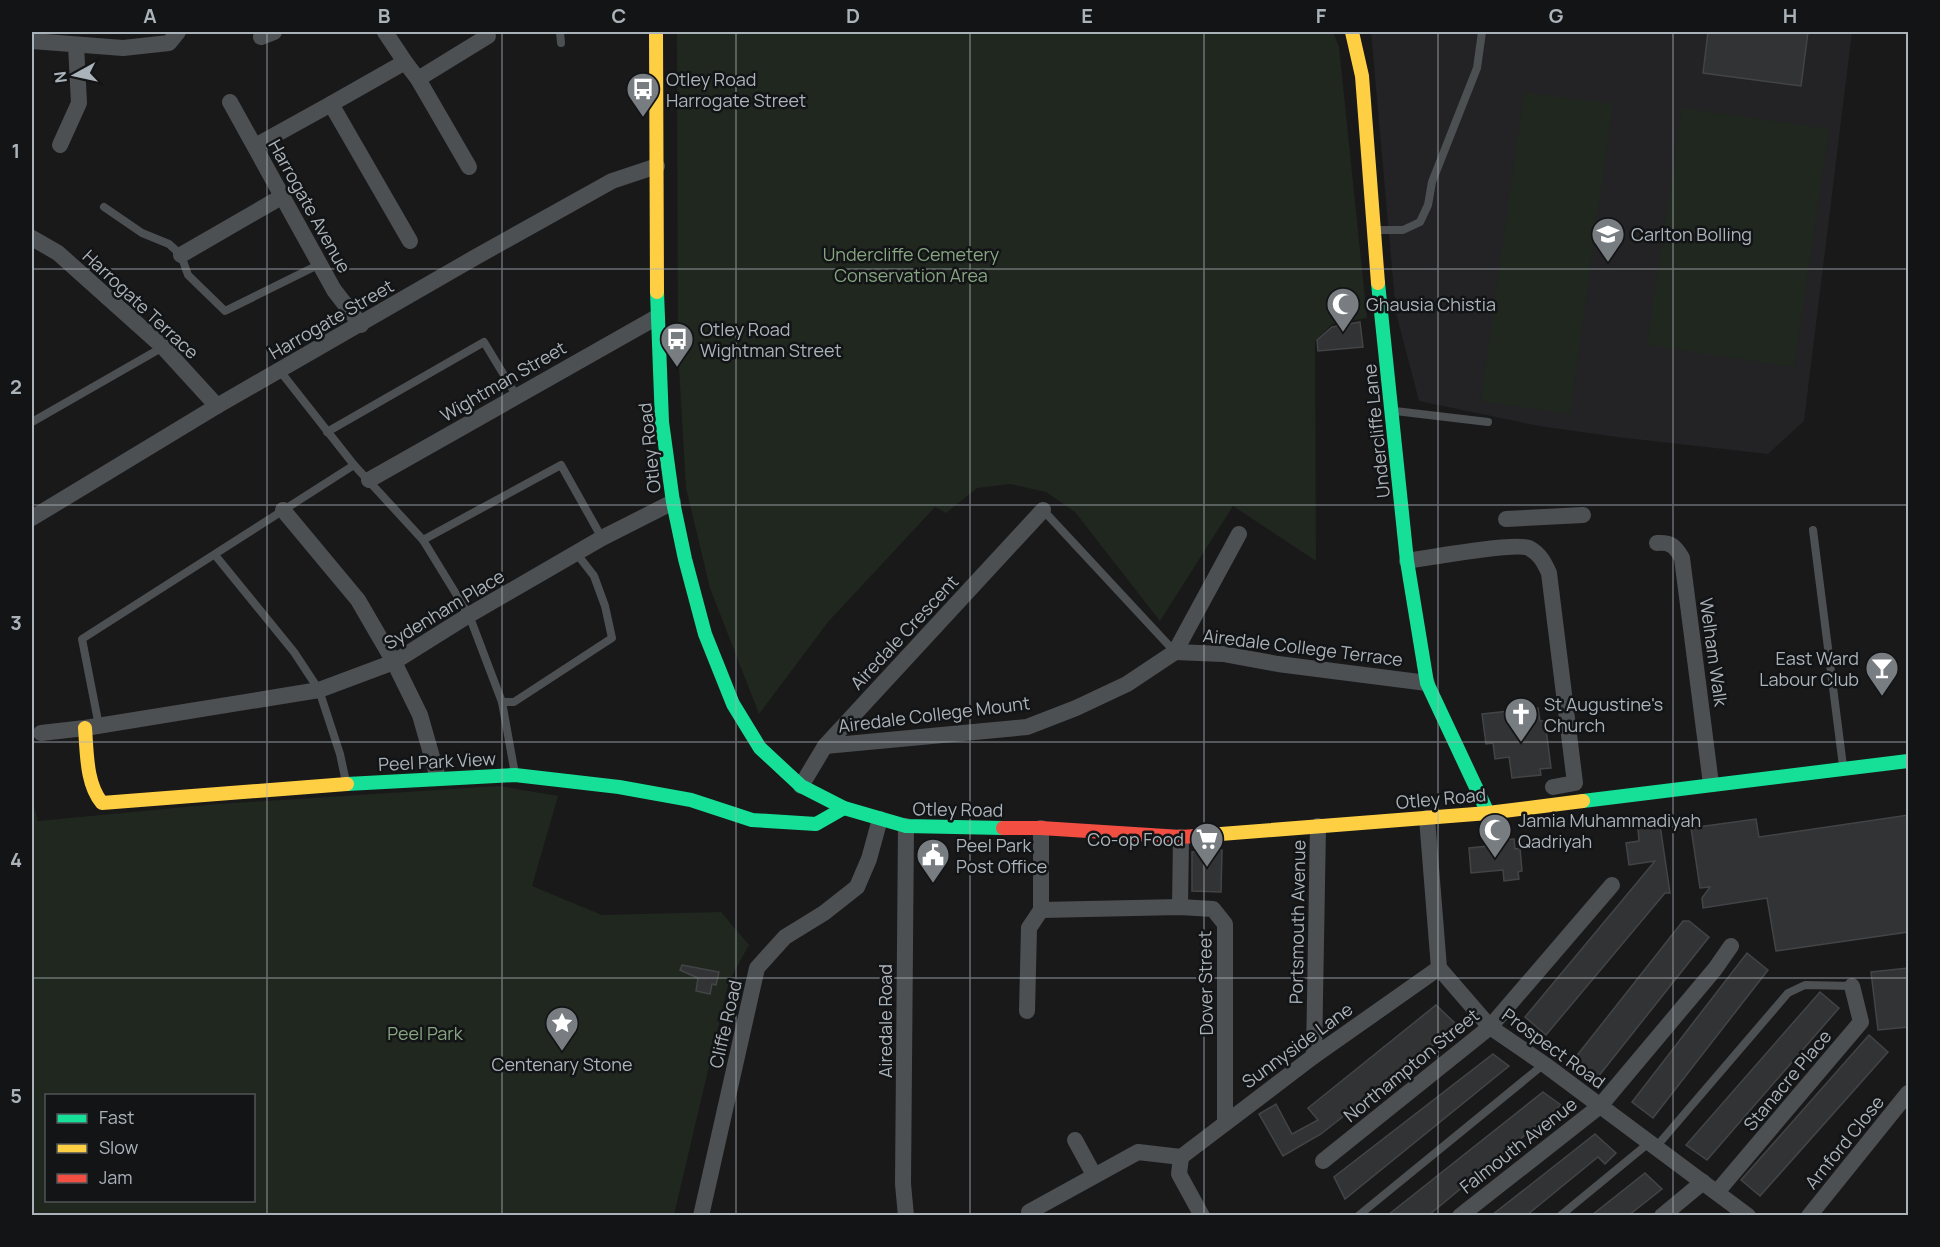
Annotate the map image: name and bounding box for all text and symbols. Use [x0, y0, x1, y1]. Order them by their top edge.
text: A [143, 2, 157, 29]
text: B [378, 2, 391, 29]
text: C [612, 2, 626, 29]
text: D [846, 2, 860, 29]
text: E [1081, 2, 1093, 29]
text: F [1316, 2, 1327, 29]
text: G [1549, 2, 1564, 29]
text: H [1783, 2, 1797, 29]
north arrow [45, 45, 105, 105]
place label: Otley Road Harrogate Street [666, 67, 806, 112]
text: N [48, 70, 72, 84]
bus stop icon: Otley Road Harrogate Street [625, 71, 661, 118]
street label: Harrogate Avenue [263, 135, 357, 277]
text: 1 [12, 137, 20, 164]
school or university icon: Carlton Bolling [1590, 216, 1626, 263]
place label: Carlton Bolling [1631, 222, 1752, 246]
park label: Undercliffe Cemetery Conservation Area [823, 242, 1000, 287]
street label: Harrogate Terrace [78, 244, 204, 364]
street label: Harrogate Street [264, 274, 398, 364]
mosque icon: Ghausia Chistia [1325, 286, 1361, 333]
place label: Ghausia Chistia [1366, 292, 1496, 316]
place label: Otley Road Wightman Street [700, 317, 842, 362]
bus stop icon: Otley Road Wightman Street [659, 321, 695, 368]
street label: Wightman Street [436, 335, 570, 427]
street label: Undercliffe Lane [1357, 363, 1395, 499]
text: 2 [10, 373, 22, 400]
street label: Otley Road [632, 402, 666, 494]
street label: Sydenham Place [379, 564, 509, 654]
street label: Airedale Crescent [845, 570, 963, 694]
street label: Welham Walk [1695, 596, 1734, 709]
text: 3 [10, 609, 22, 636]
street label: Airedale College Terrace [1202, 623, 1404, 671]
place label: East Ward Labour Club [1759, 646, 1859, 691]
bar icon: East Ward Labour Club [1864, 650, 1900, 697]
street label: Airedale College Mount [837, 690, 1031, 738]
place label: St Augustine's Church [1544, 692, 1663, 737]
church icon: St Augustine's Church [1503, 696, 1539, 743]
street label: Peel Park View [378, 746, 497, 776]
street label: Otley Road [1395, 782, 1487, 814]
street label: Otley Road [913, 796, 1003, 822]
place label: Jamia Muhammadiyah Qadriyah [1518, 808, 1701, 853]
mosque icon: Jamia Muhammadiyah Qadriyah [1477, 812, 1513, 859]
supermarket icon: Co-op Food [1189, 821, 1225, 868]
place label: Co-op Food [1087, 827, 1184, 851]
place label: Peel Park Post Office [956, 833, 1047, 878]
public building icon: Peel Park Post Office [915, 837, 951, 884]
street label: Portsmouth Avenue [1284, 840, 1310, 1004]
text: 4 [10, 846, 22, 873]
street label: Dover Street [1192, 930, 1218, 1036]
street label: Airedale Road [873, 964, 897, 1078]
street label: Cliffe Road [703, 978, 747, 1070]
street label: Sunnyside Lane [1237, 997, 1357, 1093]
street label: Prospect Road [1498, 1002, 1610, 1094]
street label: Northampton Street [1338, 1003, 1484, 1127]
place icon: Centenary Stone [544, 1005, 580, 1052]
park label: Peel Park [387, 1021, 464, 1045]
street label: Stanacre Place [1738, 1025, 1836, 1135]
place label: Centenary Stone [492, 1052, 632, 1076]
text: 5 [10, 1082, 22, 1109]
street label: Arnford Close [1799, 1090, 1889, 1194]
street label: Falmouth Avenue [1454, 1092, 1582, 1198]
legend [45, 1094, 255, 1202]
text: Fast [99, 1105, 134, 1129]
text: Slow [99, 1135, 139, 1159]
text: Jam [99, 1165, 133, 1189]

